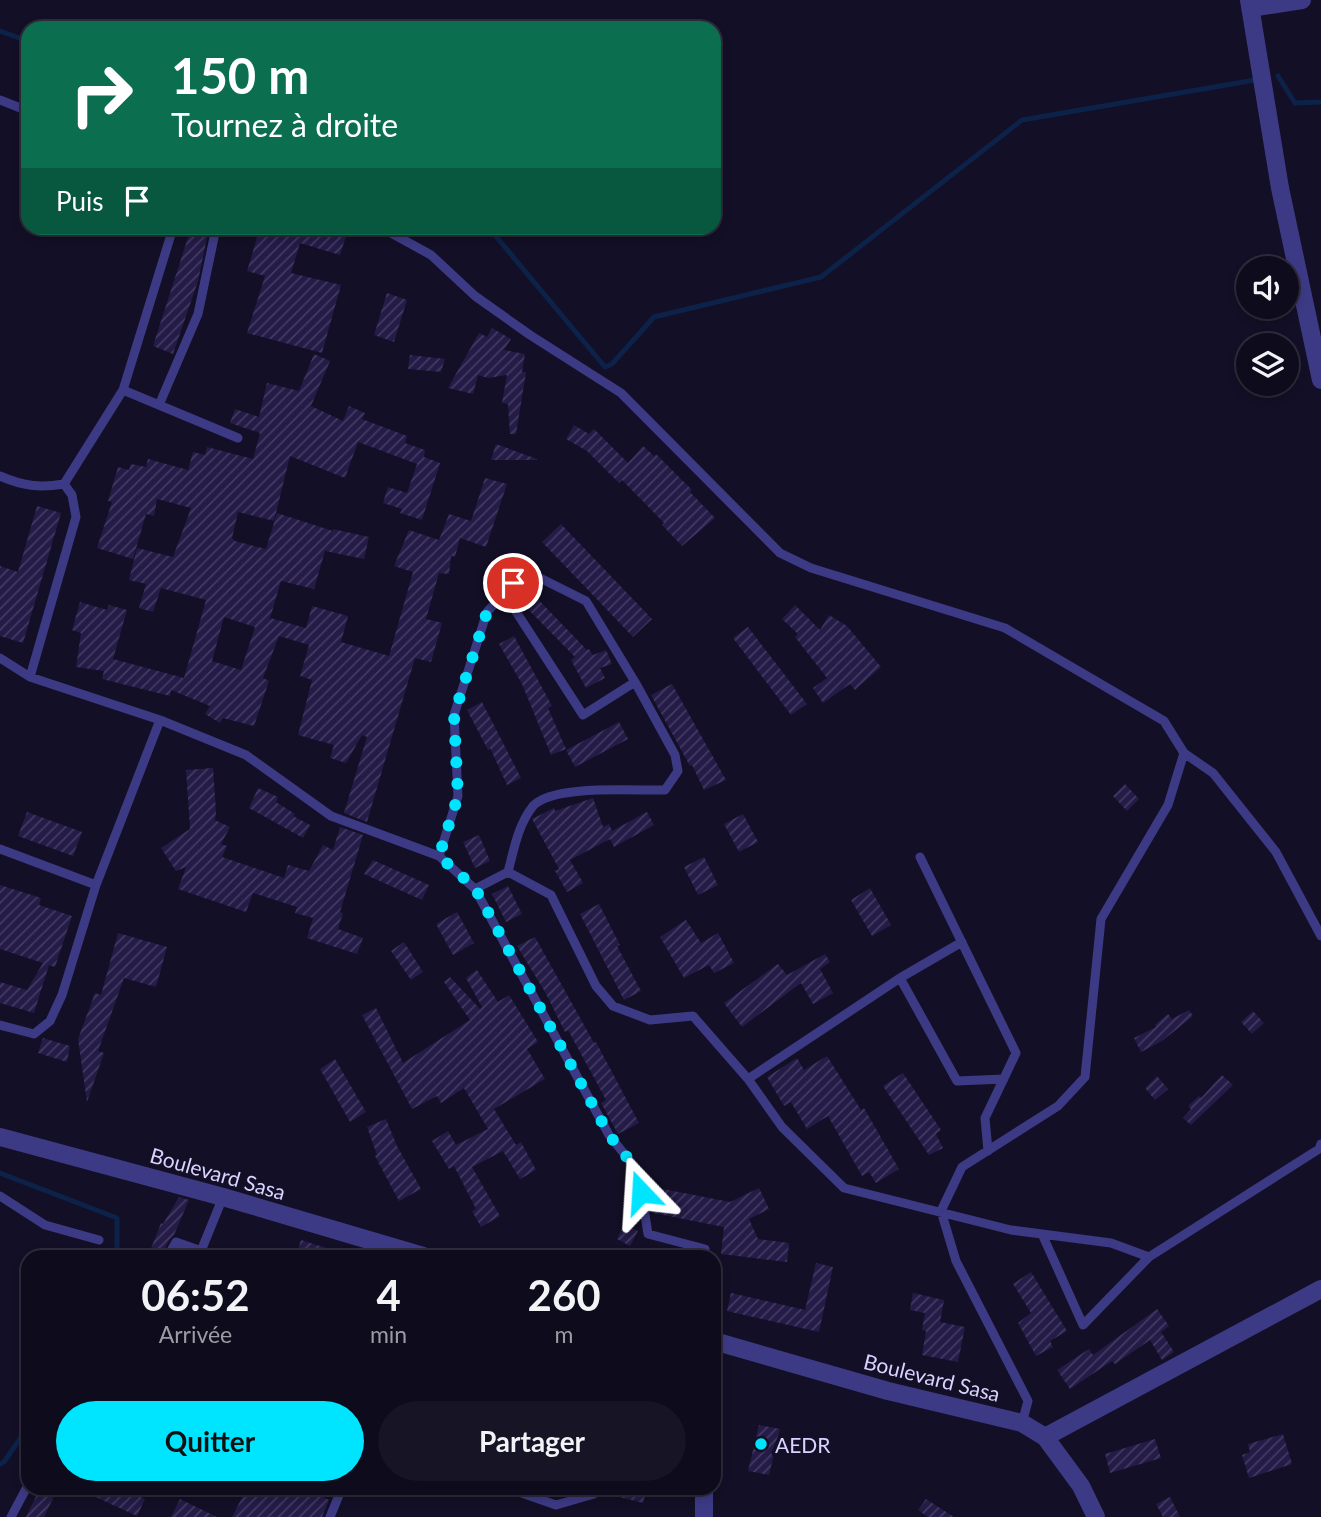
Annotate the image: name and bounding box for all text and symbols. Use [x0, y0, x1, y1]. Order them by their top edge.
text: 150 m [171, 46, 309, 104]
icon: right [56, 49, 147, 140]
text: Tournez à droite [171, 105, 398, 144]
icon: arrive [118, 182, 156, 220]
text: Puis [56, 185, 104, 217]
map controls [1236, 256, 1299, 396]
button: sound [1236, 256, 1299, 319]
button: layers [1236, 333, 1299, 396]
pin [483, 553, 543, 613]
icon: arrive [494, 564, 532, 602]
street label: Boulevard Sasa [148, 1142, 288, 1204]
position arrow [604, 1155, 678, 1229]
text: 06:52 [141, 1270, 250, 1320]
text: 4 [376, 1270, 401, 1320]
text: 260 [528, 1270, 601, 1320]
text: Arrivée [159, 1320, 232, 1348]
text: min [370, 1320, 407, 1348]
text: m [555, 1320, 574, 1348]
street label: Boulevard Sasa [861, 1348, 1003, 1406]
button: Quitter [56, 1401, 364, 1481]
button: Partager [378, 1401, 686, 1481]
place label: AEDR [775, 1432, 831, 1457]
marker: AEDR [753, 1436, 769, 1452]

